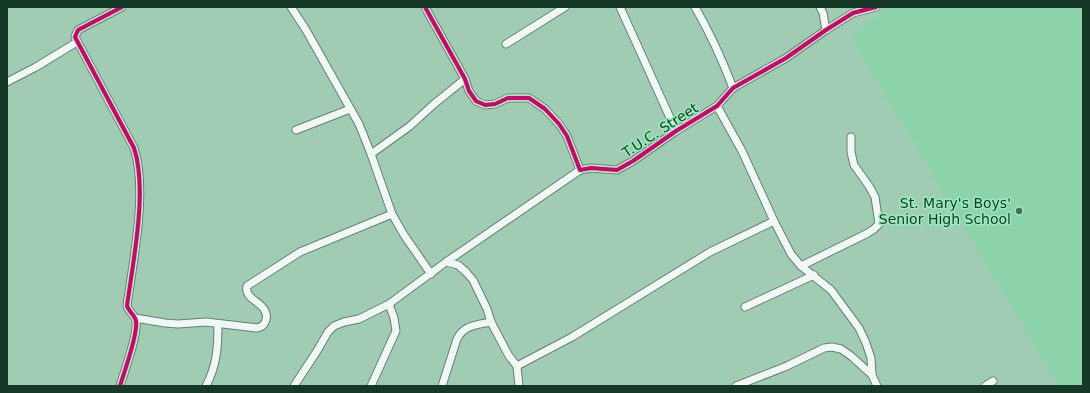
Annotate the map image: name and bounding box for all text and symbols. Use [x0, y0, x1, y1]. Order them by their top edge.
street label: T.U.C. Street [618, 99, 701, 161]
place label: St. Mary's Boys' Senior High School [879, 195, 1011, 227]
marker: St. Mary's Boys' Senior High School [1014, 206, 1024, 216]

